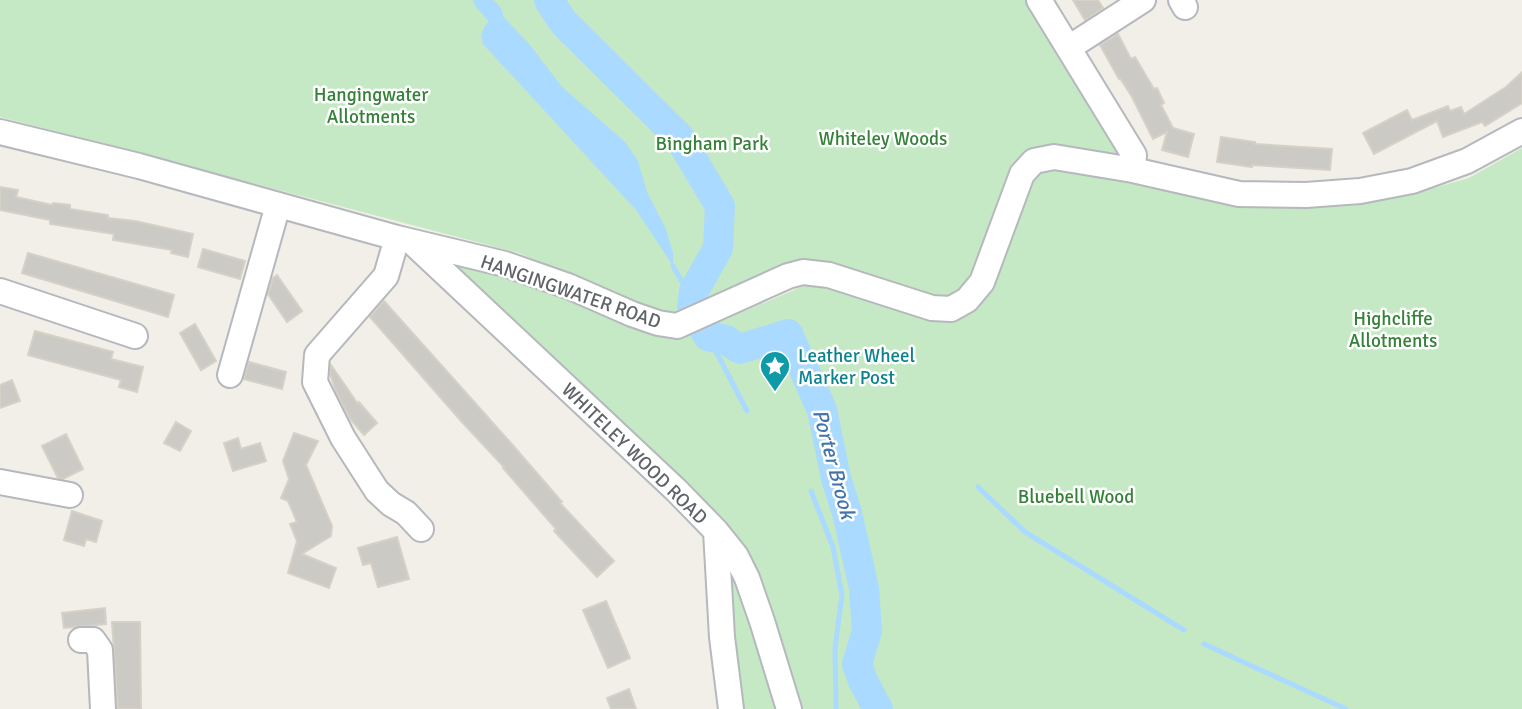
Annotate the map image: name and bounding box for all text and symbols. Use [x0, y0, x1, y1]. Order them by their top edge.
park label: Hangingwater Allotments [314, 83, 428, 129]
park label: Whiteley Woods [819, 127, 947, 151]
park label: Bingham Park [656, 132, 769, 156]
street label: HANGINGWATER ROAD [477, 250, 664, 334]
park label: Highcliffe Allotments [1349, 307, 1437, 353]
place label: Leather Wheel Marker Post [798, 344, 915, 390]
place icon: Leather Wheel Marker Post [758, 349, 792, 393]
street label: WHITELEY WOOD ROAD [556, 378, 712, 530]
water label: Porter Brook [807, 406, 862, 524]
park label: Bluebell Wood [1018, 485, 1134, 509]

